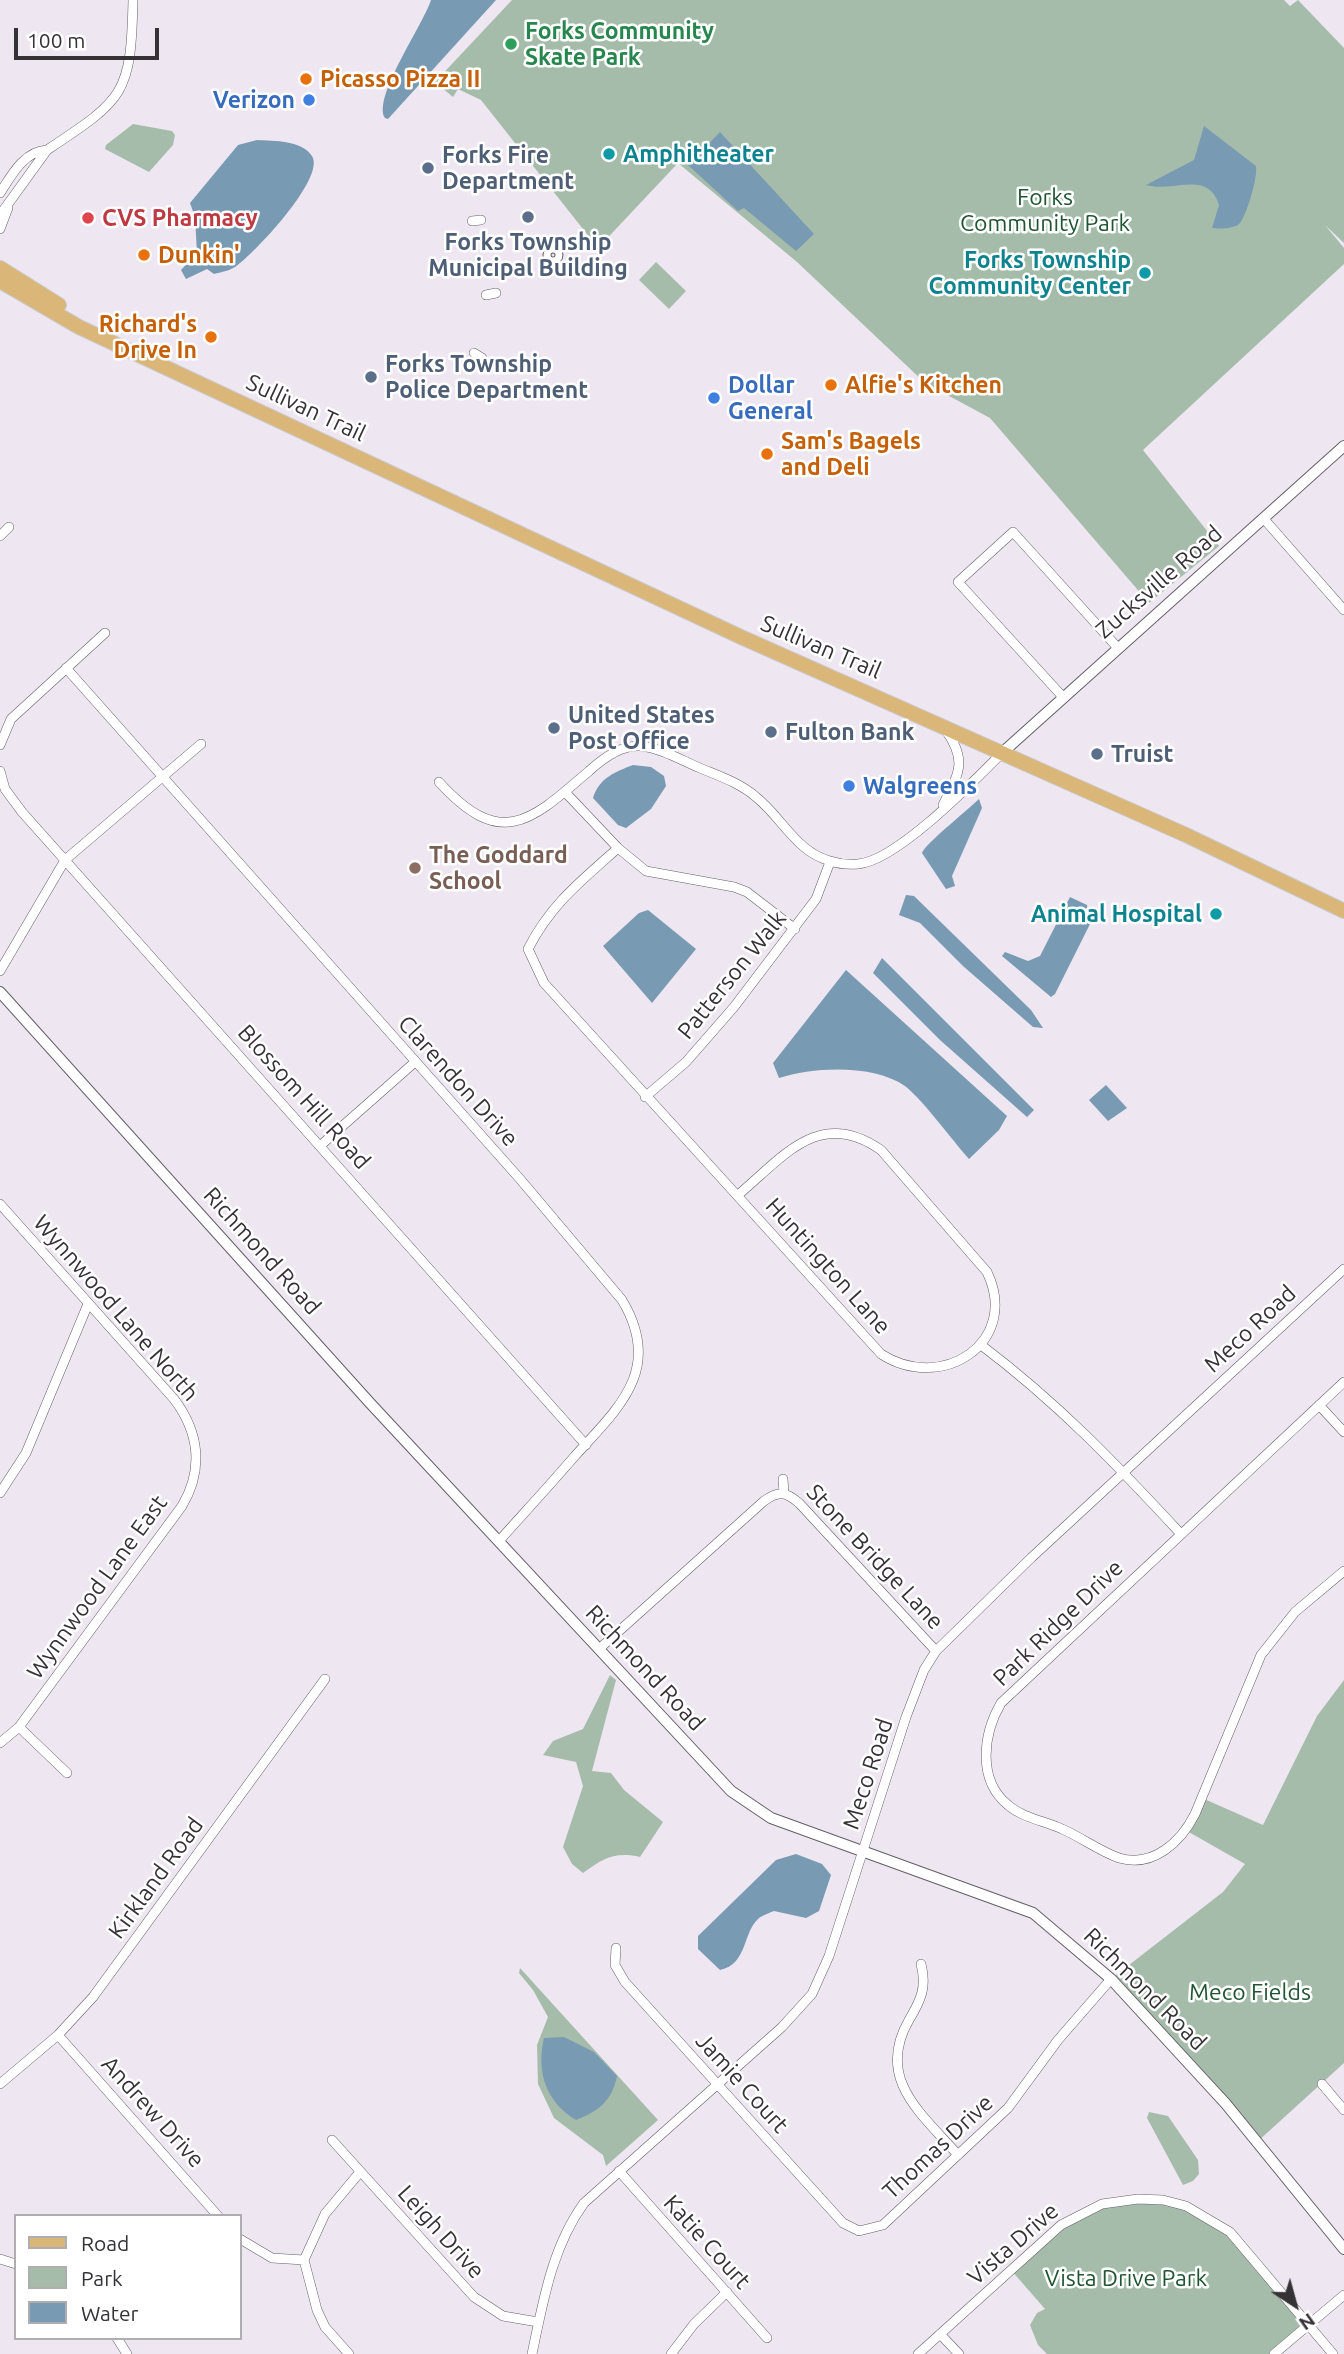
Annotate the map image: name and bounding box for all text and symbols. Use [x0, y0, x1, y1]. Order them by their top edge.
scale bar [18, 14, 163, 58]
place label: Forks Community Skate Park [525, 17, 714, 71]
text: 100 m [27, 28, 85, 52]
marker: Forks Community Skate Park [503, 36, 519, 52]
place label: Picasso Pizza II [320, 65, 480, 93]
marker: Picasso Pizza II [298, 71, 314, 87]
place label: Verizon [213, 86, 295, 114]
marker: Verizon [301, 92, 317, 108]
place label: Amphitheater [623, 140, 774, 168]
place label: Forks Fire Department [442, 141, 574, 195]
marker: Amphitheater [601, 146, 617, 162]
marker: Forks Fire Department [420, 160, 436, 176]
park label: Forks Community Park [960, 183, 1130, 237]
place label: CVS Pharmacy [102, 204, 258, 232]
marker: Forks Township Municipal Building [520, 209, 536, 225]
marker: CVS Pharmacy [80, 210, 96, 226]
place label: Forks Township Municipal Building [428, 228, 628, 282]
place label: Dunkin' [158, 241, 240, 269]
place label: Forks Township Community Center [929, 246, 1131, 300]
marker: Dunkin' [136, 247, 152, 263]
marker: Forks Township Community Center [1137, 265, 1153, 281]
place label: Richard's Drive In [99, 310, 197, 364]
marker: Richard's Drive In [203, 329, 219, 345]
place label: Forks Township Police Department [385, 350, 588, 404]
street label: Sullivan Trail [242, 368, 370, 448]
marker: Forks Township Police Department [363, 369, 379, 385]
place label: Dollar General [728, 371, 813, 425]
place label: Alfie's Kitchen [845, 371, 1002, 399]
marker: Alfie's Kitchen [823, 377, 839, 393]
marker: Dollar General [706, 390, 722, 406]
place label: Sam's Bagels and Deli [781, 427, 921, 481]
marker: Sam's Bagels and Deli [759, 446, 775, 462]
street label: Zucksville Road [1090, 520, 1228, 644]
street label: Sullivan Trail [757, 609, 885, 685]
place label: United States Post Office [568, 701, 715, 755]
place label: Fulton Bank [785, 718, 914, 746]
marker: United States Post Office [546, 720, 562, 736]
marker: Fulton Bank [763, 724, 779, 740]
place label: Truist [1111, 740, 1173, 768]
marker: Truist [1089, 746, 1105, 762]
place label: Walgreens [863, 772, 977, 800]
marker: Walgreens [841, 778, 857, 794]
place label: The Goddard School [429, 841, 568, 895]
marker: The Goddard School [407, 860, 423, 876]
place label: Animal Hospital [1031, 900, 1202, 928]
street label: Patterson Walk [672, 905, 792, 1045]
marker: Animal Hospital [1208, 906, 1224, 922]
street label: Clarendon Drive [392, 1010, 524, 1152]
street label: Blossom Hill Road [232, 1019, 376, 1175]
street label: Richmond Road [198, 1182, 326, 1320]
street label: Huntington Lane [760, 1192, 896, 1340]
street label: Wynnwood Lane North [28, 1209, 204, 1407]
street label: Meco Road [1199, 1280, 1301, 1378]
street label: Stone Bridge Lane [801, 1479, 949, 1635]
street label: Wynnwood Lane East [21, 1490, 173, 1684]
street label: Park Ridge Drive [987, 1554, 1129, 1692]
street label: Richmond Road [580, 1599, 710, 1737]
street label: Meco Road [837, 1715, 899, 1833]
street label: Kirkland Road [103, 1812, 209, 1944]
street label: Richmond Road [1078, 1922, 1212, 2056]
park label: Meco Fields [1189, 1978, 1311, 2006]
street label: Jamie Court [690, 2027, 794, 2139]
street label: Andrew Drive [96, 2051, 210, 2173]
street label: Thomas Drive [877, 2089, 999, 2205]
street label: Leigh Drive [392, 2180, 490, 2284]
street label: Katie Court [658, 2189, 756, 2295]
street label: Vista Drive [962, 2197, 1064, 2291]
legend [14, 2214, 242, 2340]
text: Road [81, 2231, 129, 2255]
park label: Vista Drive Park [1045, 2264, 1207, 2292]
text: Park [81, 2266, 123, 2290]
north arrow [1260, 2270, 1330, 2340]
text: Water [81, 2301, 139, 2325]
text: N [1295, 2309, 1320, 2335]

